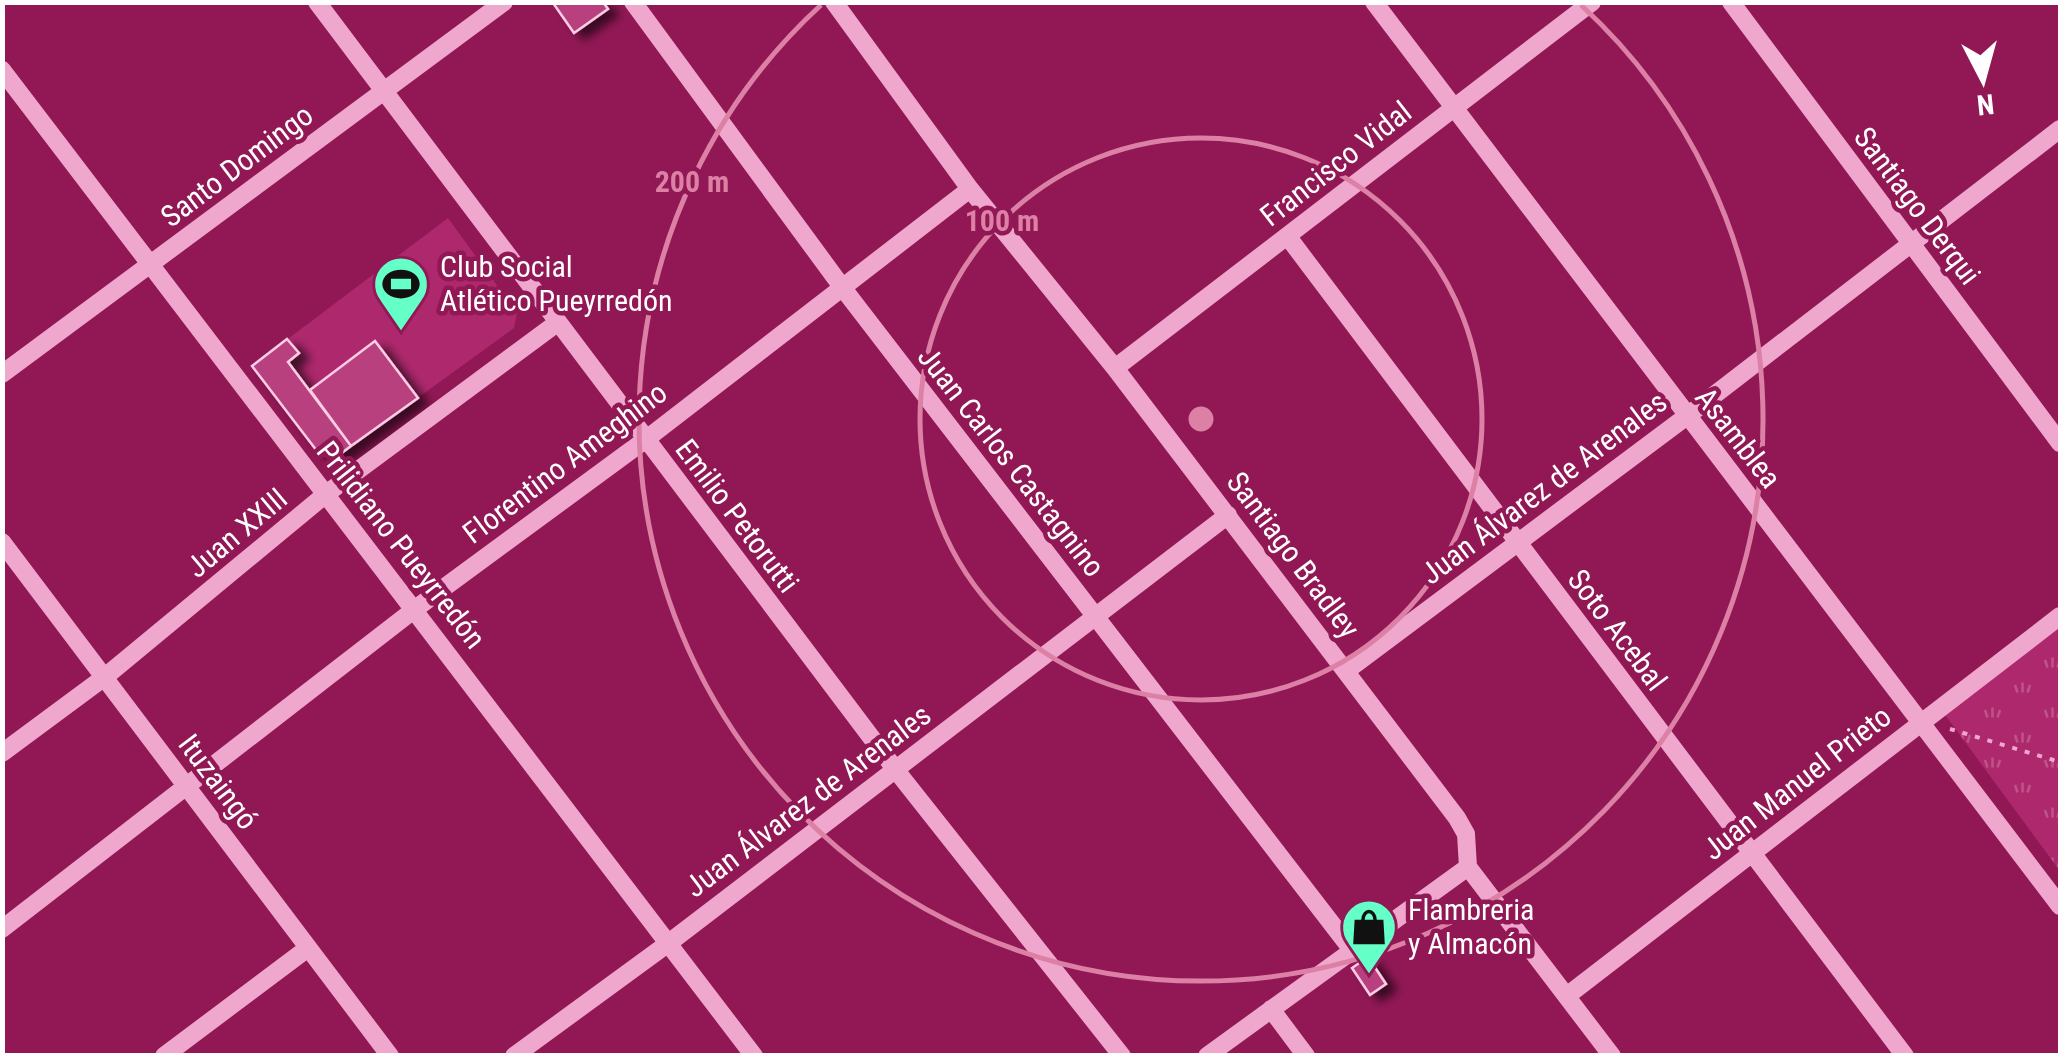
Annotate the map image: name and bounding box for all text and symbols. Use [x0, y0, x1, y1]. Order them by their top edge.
north arrow [1933, 30, 2033, 130]
text: N [1975, 87, 1996, 122]
street label: Francisco Vidal [1253, 94, 1418, 233]
street label: Santo Domingo [154, 97, 320, 234]
street label: Santiago Derqui [1847, 120, 1988, 291]
text: 200 m [655, 164, 729, 199]
text: 100 m [965, 203, 1039, 238]
place label: Club Social Atlético Pueyrredón [440, 249, 672, 318]
sports icon: Club Social Atlético Pueyrredón [371, 254, 431, 333]
street label: Juan Carlos Castagnino [911, 340, 1112, 584]
street label: Florentino Ameghino [456, 375, 673, 551]
street label: Asamblea [1688, 380, 1789, 495]
street label: Juan Álvarez de Arenales [1414, 384, 1673, 591]
centre of rings [1183, 401, 1219, 437]
street label: Emilio Petorutti [668, 432, 806, 599]
street label: Prilidiano Pueyrredón [310, 434, 493, 655]
street label: Santiago Bradley [1220, 465, 1367, 645]
street label: Juan XXIII [179, 481, 294, 585]
street label: Soto Acebal [1561, 562, 1674, 697]
street label: Juan Álvarez de Arenales [678, 697, 937, 904]
street label: Juan Manuel Prieto [1696, 698, 1898, 867]
street label: Ituzaingó [171, 727, 265, 836]
place label: Flambreria y Almacón [1408, 892, 1534, 961]
shop icon: Flambreria y Almacón [1339, 897, 1399, 976]

